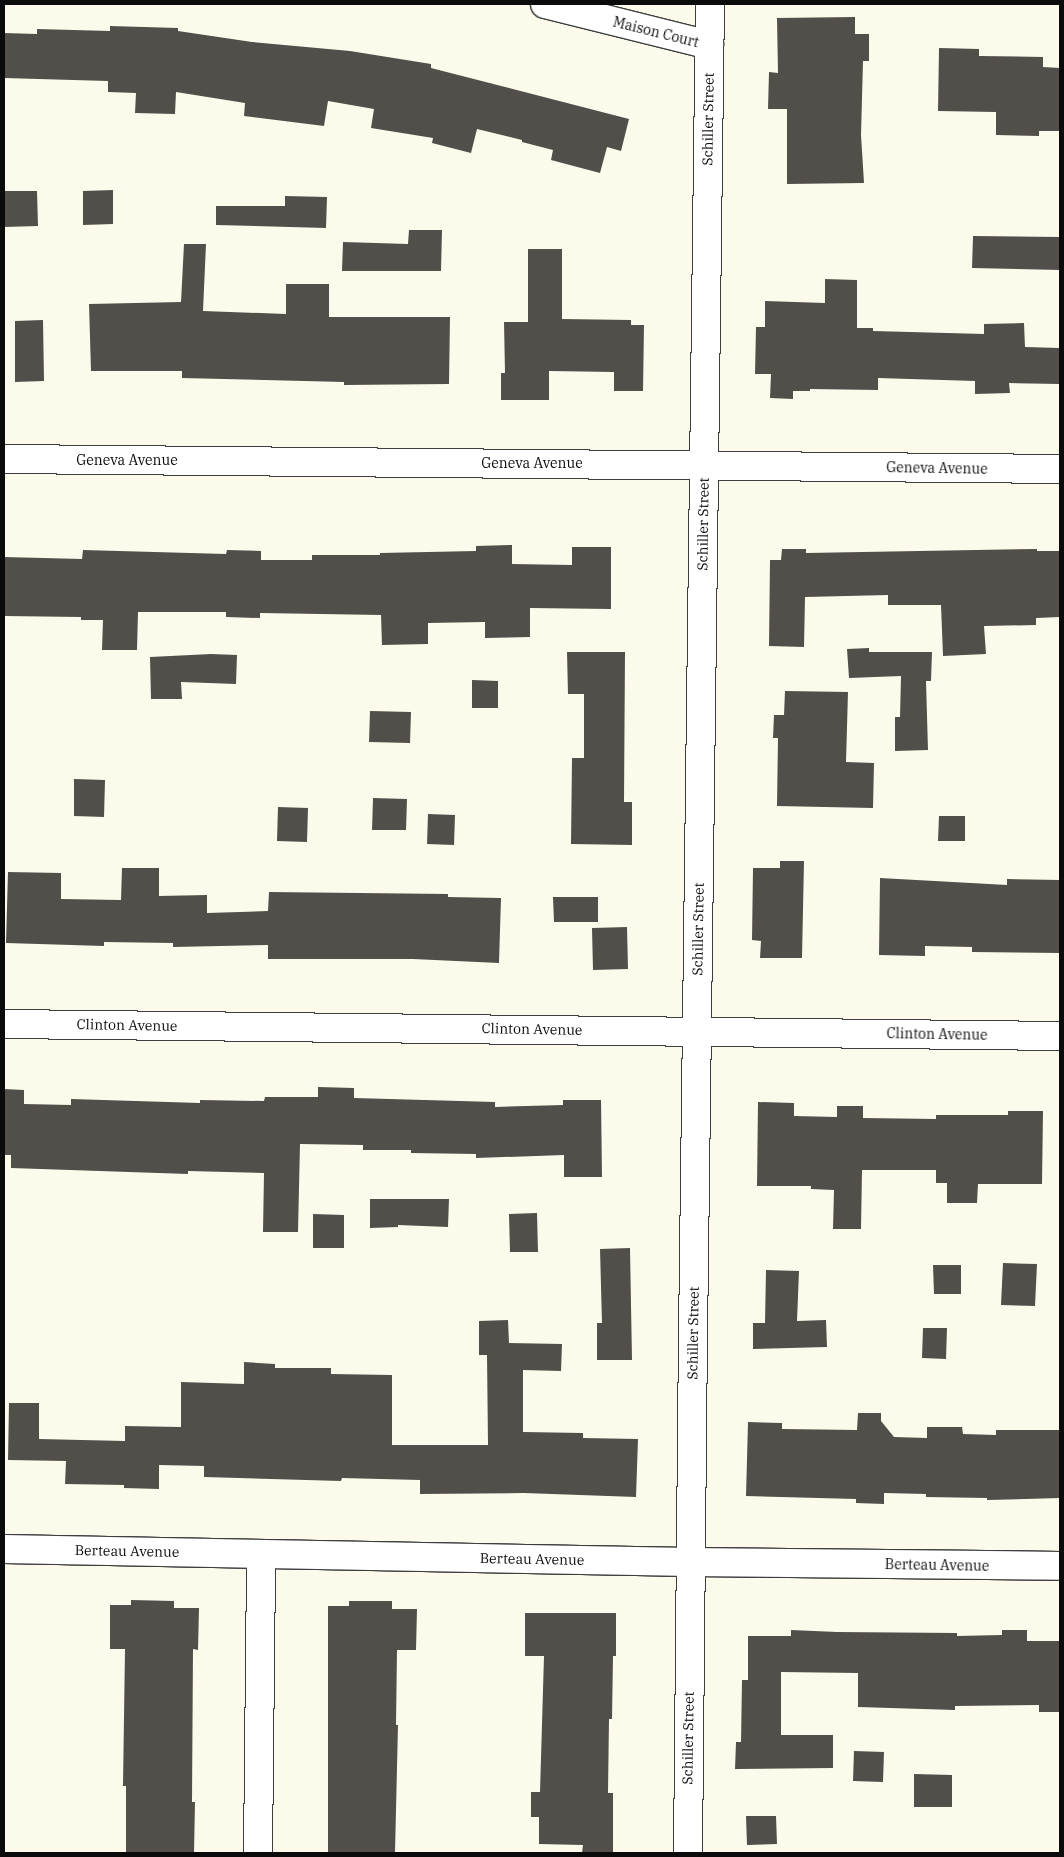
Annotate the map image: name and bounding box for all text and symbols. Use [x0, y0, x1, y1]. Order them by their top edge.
street label: Maison Court [611, 13, 701, 51]
street label: Schiller Street [699, 72, 717, 166]
street label: Geneva Avenue [76, 452, 178, 468]
street label: Geneva Avenue [481, 455, 583, 471]
street label: Geneva Avenue [886, 459, 988, 477]
street label: Schiller Street [694, 477, 712, 571]
street label: Schiller Street [689, 882, 707, 976]
street label: Clinton Avenue [76, 1016, 178, 1034]
street label: Clinton Avenue [481, 1020, 583, 1038]
street label: Clinton Avenue [886, 1025, 988, 1043]
street label: Schiller Street [684, 1286, 702, 1380]
street label: Berteau Avenue [75, 1542, 179, 1560]
street label: Berteau Avenue [480, 1550, 584, 1568]
street label: Berteau Avenue [885, 1556, 989, 1574]
street label: Schiller Street [679, 1691, 697, 1785]

